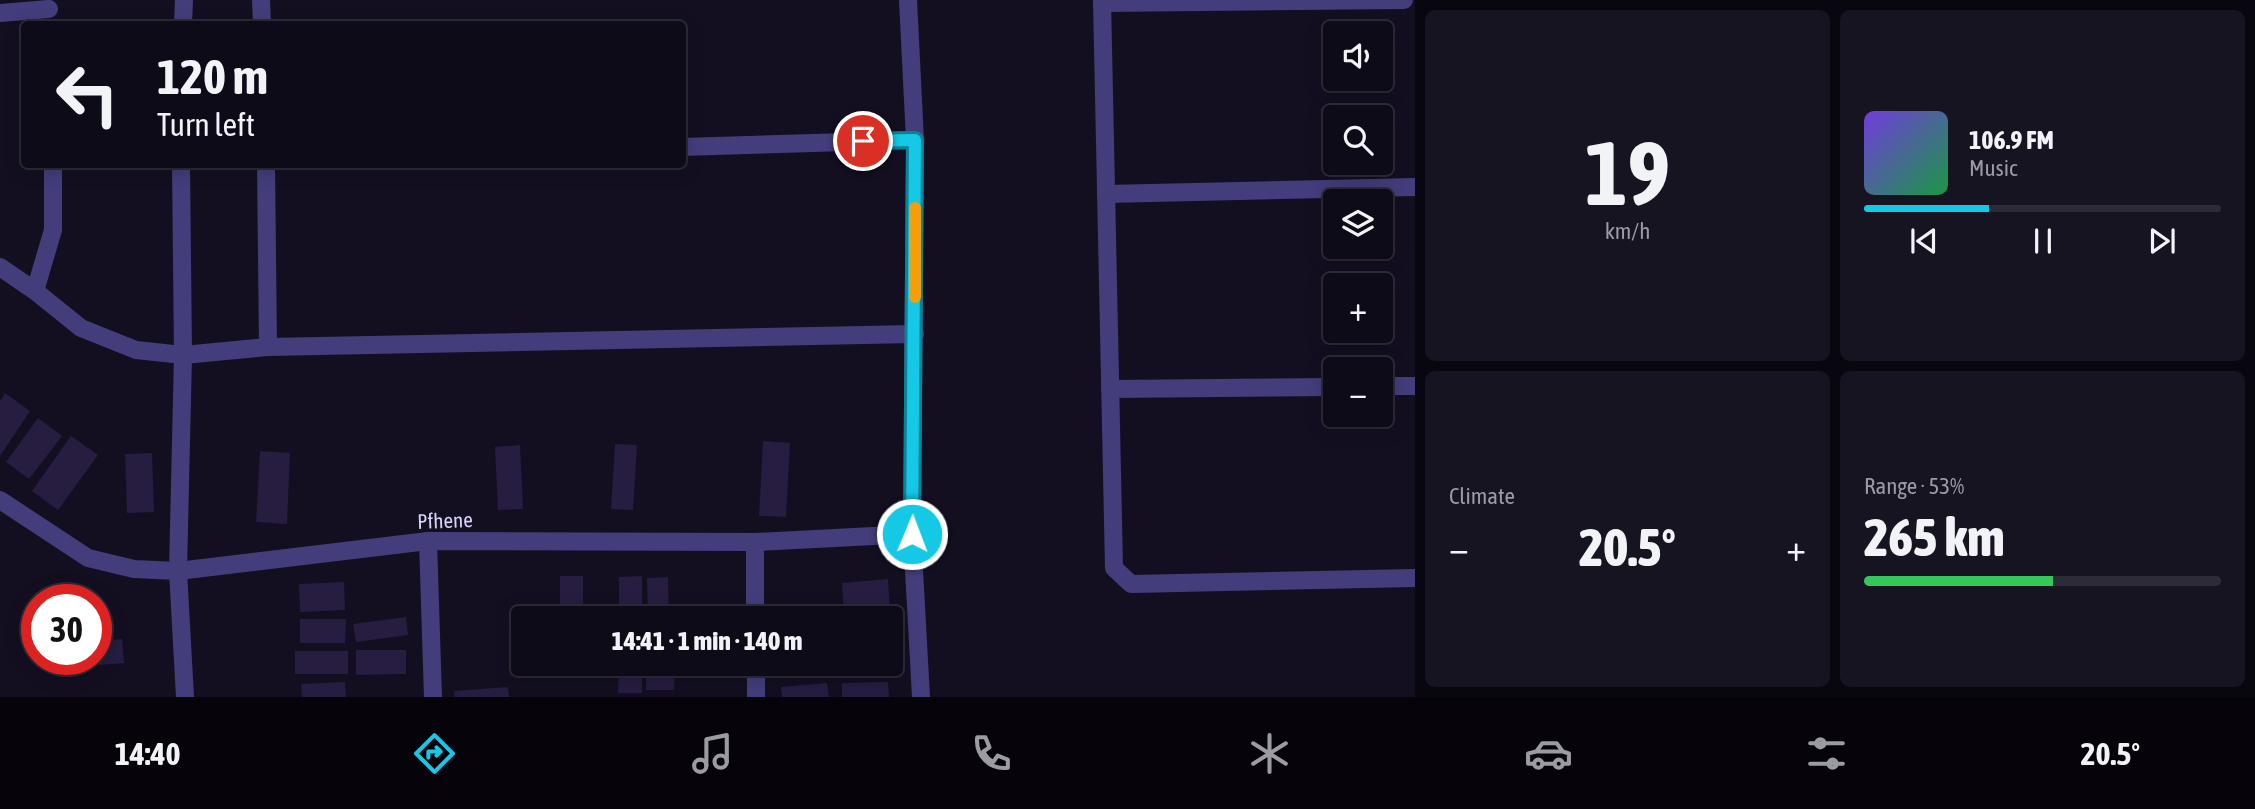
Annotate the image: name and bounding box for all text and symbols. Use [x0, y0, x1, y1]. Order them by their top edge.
map controls [1323, 21, 1393, 427]
button: sound [1323, 21, 1393, 91]
text: 120 m [157, 48, 268, 104]
icon: left [42, 49, 133, 140]
button: search [1323, 105, 1393, 175]
text: Turn left [157, 106, 255, 143]
pin [833, 111, 893, 171]
text: 19 [1585, 120, 1670, 224]
icon: arrive [844, 122, 882, 160]
text: 106.9 FM [1969, 125, 2054, 155]
text: Music [1969, 155, 2017, 181]
button: layers [1323, 189, 1393, 259]
text: km/h [1605, 218, 1650, 244]
icon: previous [1905, 222, 1943, 260]
icon: pause [2024, 222, 2062, 260]
icon: next [2143, 222, 2181, 260]
button: + [1323, 273, 1393, 343]
button: − [1323, 357, 1393, 427]
text: Range · 53% [1864, 473, 1964, 499]
text: Climate [1449, 483, 1515, 509]
position arrow [875, 497, 949, 571]
street label: Pfhene [417, 507, 473, 533]
text: 265 km [1864, 507, 2005, 567]
text: 20.5° [1579, 517, 1676, 577]
text: − [1449, 526, 1469, 569]
text: + [1786, 526, 1806, 569]
speed limit sign: 30 [21, 584, 112, 675]
text: 14:41 · 1 min · 140 m [612, 626, 802, 656]
icon: directions [410, 729, 459, 778]
icon: music [688, 729, 737, 778]
icon: phone [967, 729, 1016, 778]
icon: climate [1245, 729, 1294, 778]
icon: car [1524, 729, 1573, 778]
icon: filters [1802, 729, 1851, 778]
text: 14:40 [115, 735, 181, 772]
text: 20.5° [2081, 735, 2140, 772]

